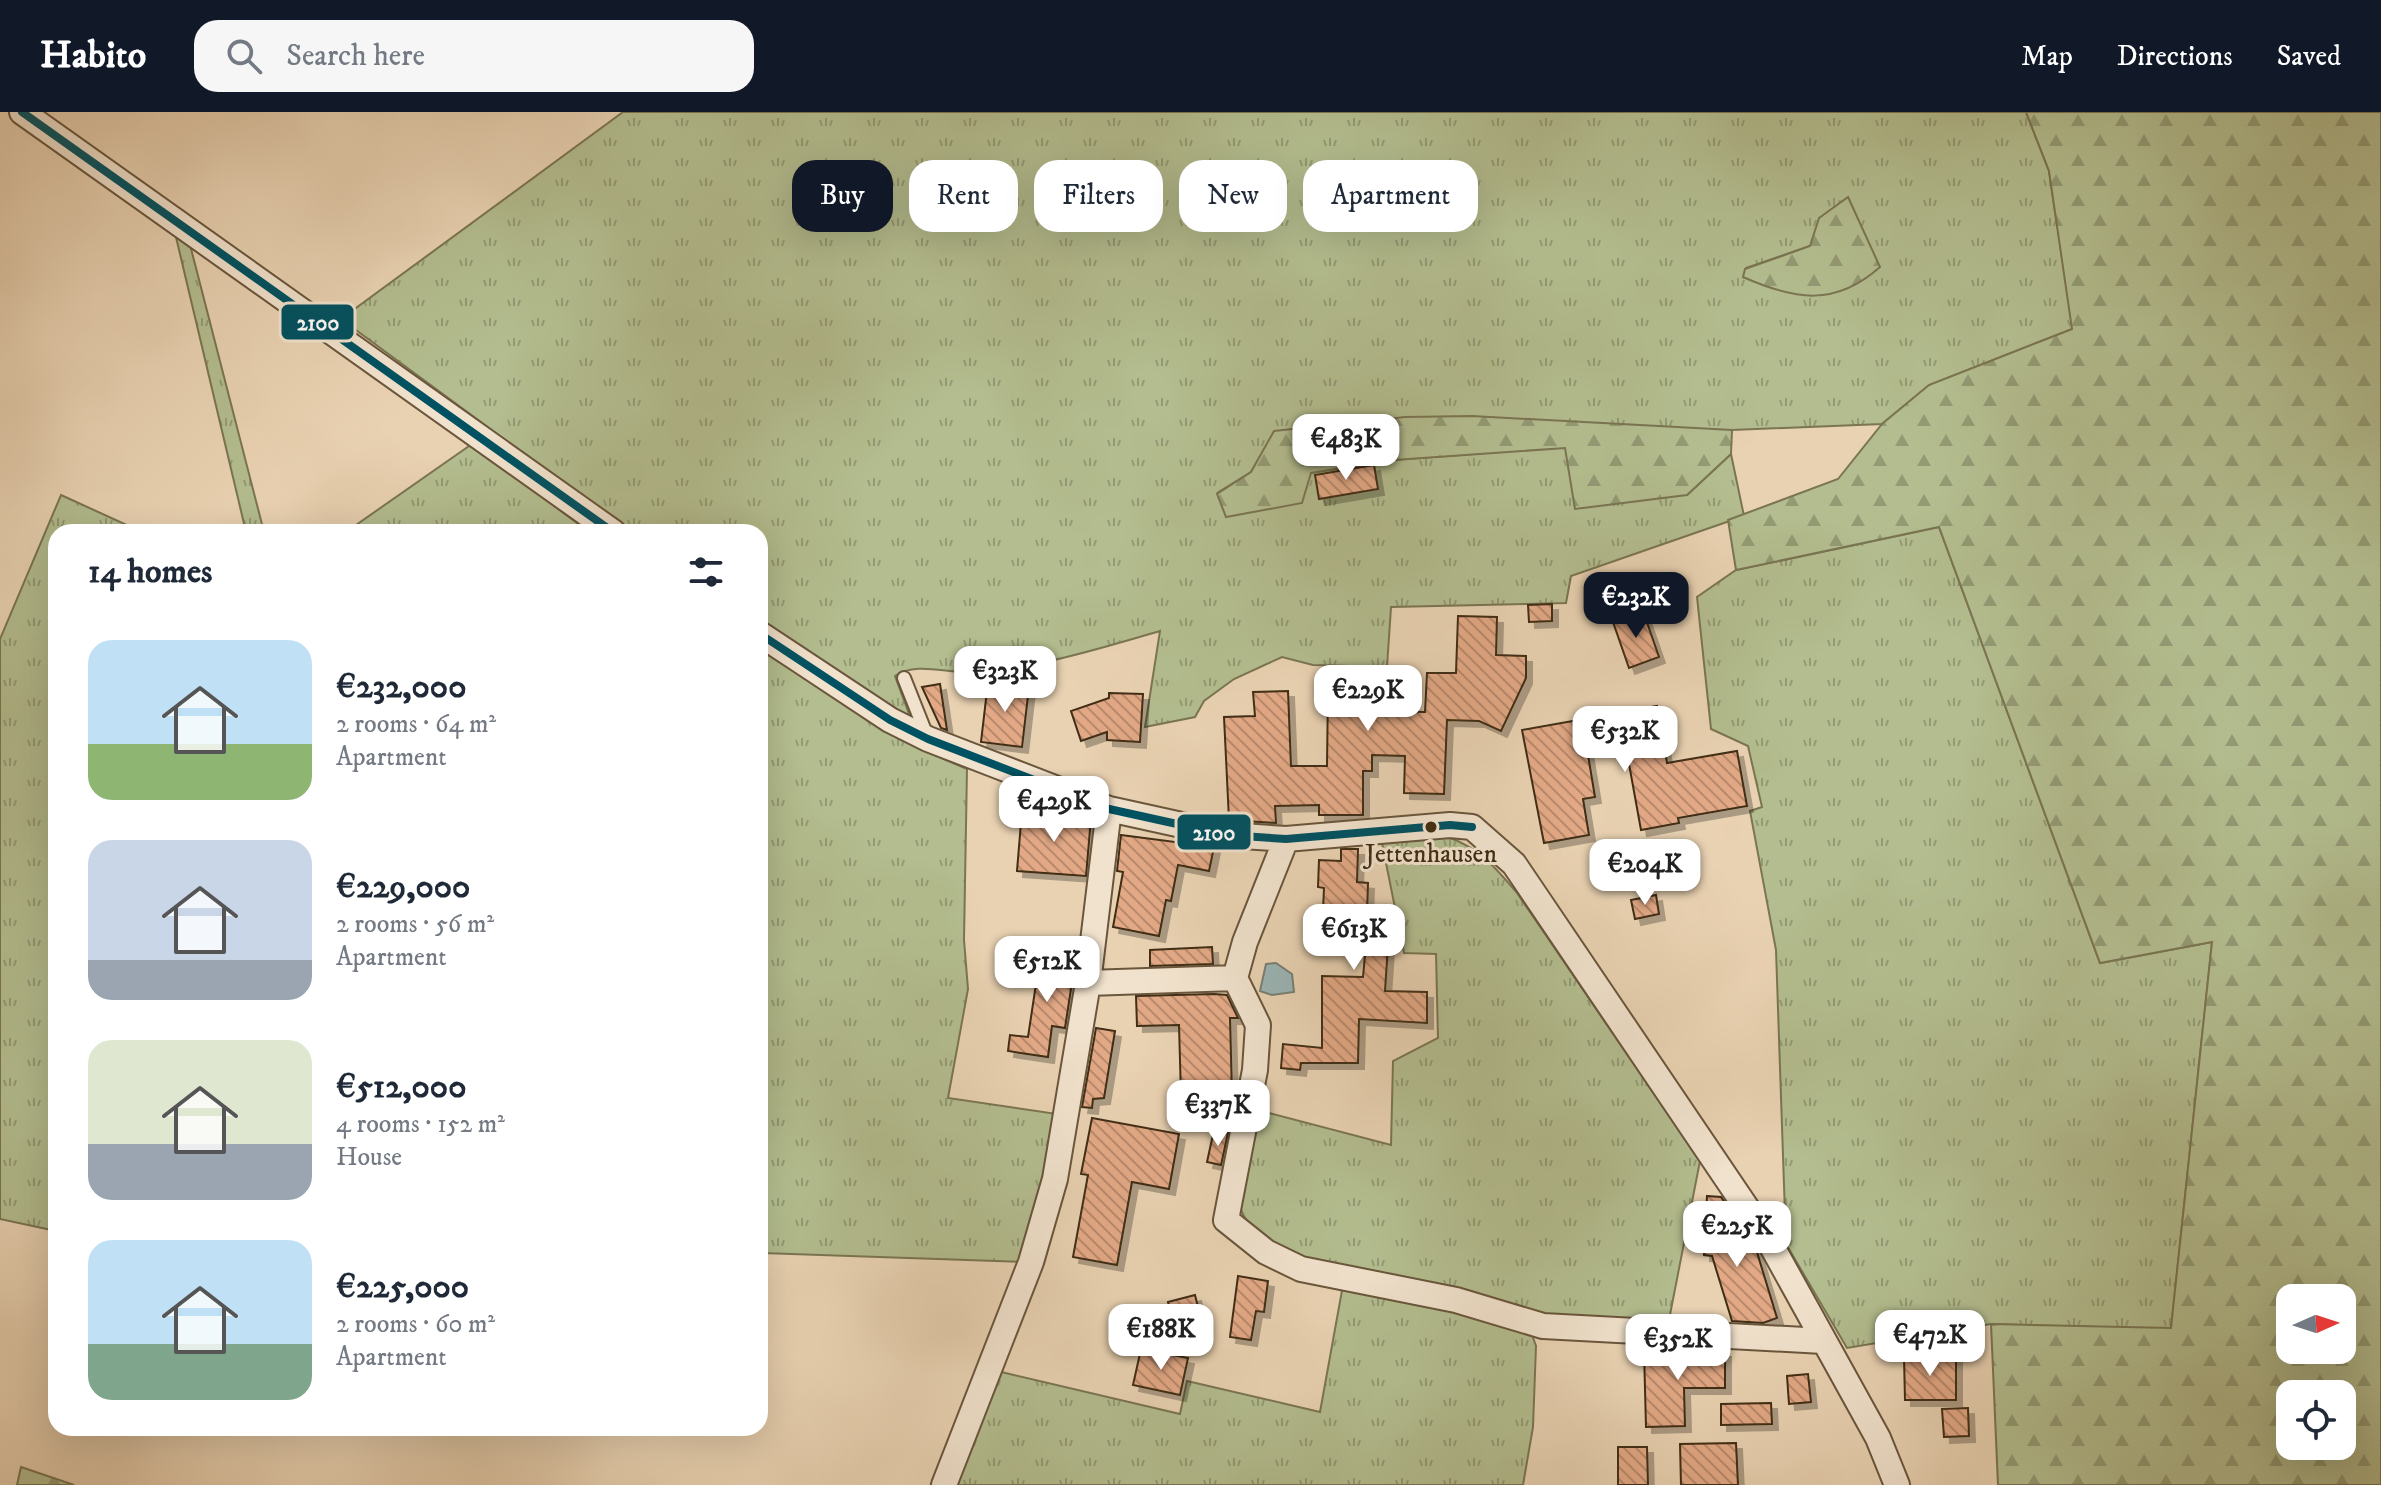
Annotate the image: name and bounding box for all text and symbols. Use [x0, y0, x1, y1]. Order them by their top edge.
search box [194, 20, 754, 92]
text: Habito [40, 32, 146, 80]
icon: search [222, 34, 266, 78]
text: Search here [286, 38, 425, 75]
text: Map [2021, 39, 2073, 74]
text: Directions [2117, 39, 2233, 74]
text: Saved [2277, 39, 2341, 74]
chip: Buy [792, 160, 893, 232]
chip: Rent [909, 160, 1018, 232]
chip: Filters [1034, 160, 1163, 232]
chip: New [1179, 160, 1287, 232]
chip: Apartment [1303, 160, 1478, 232]
line badge: 2100 [280, 303, 355, 341]
text: 2100 [297, 310, 339, 337]
pin: €483K [1290, 414, 1402, 482]
text: €483K [1310, 423, 1382, 456]
icon: filters [684, 550, 728, 594]
text: 14 homes [88, 551, 212, 593]
pin: €232K [1580, 572, 1692, 640]
text: €232K [1602, 581, 1670, 614]
pin: €323K [949, 646, 1061, 714]
text: €323K [972, 655, 1038, 688]
pin: €229K [1312, 665, 1424, 733]
text: €232,000 [336, 666, 466, 708]
icon: home [152, 672, 248, 768]
text: €229K [1332, 674, 1404, 707]
pin: €532K [1569, 706, 1681, 774]
text: 2 rooms · 64 m² [336, 708, 496, 741]
text: €532K [1591, 715, 1659, 748]
text: Apartment [336, 741, 447, 774]
pin: €429K [998, 776, 1110, 844]
text: €429K [1017, 785, 1091, 818]
line badge: 2100 [1176, 813, 1252, 851]
marker: Jettenhausen [1423, 819, 1439, 835]
text: 2100 [1193, 820, 1235, 847]
place label: Jettenhausen [1363, 838, 1497, 871]
pin: €204K [1589, 839, 1701, 907]
text: €204K [1607, 848, 1683, 881]
text: €229,000 [336, 866, 470, 908]
icon: home [152, 872, 248, 968]
pin: €613K [1298, 904, 1410, 972]
text: 2 rooms · 56 m² [336, 908, 494, 941]
text: €613K [1321, 913, 1387, 946]
pin: €512K [991, 936, 1103, 1004]
text: Apartment [336, 941, 447, 974]
text: €512K [1013, 945, 1081, 978]
text: €512,000 [336, 1066, 466, 1108]
icon: home [152, 1072, 248, 1168]
pin: €337K [1162, 1080, 1274, 1148]
text: €337K [1185, 1089, 1251, 1122]
text: 4 rooms · 152 m² [336, 1108, 505, 1141]
text: House [336, 1141, 402, 1174]
pin: €225K [1681, 1201, 1793, 1269]
text: €225K [1701, 1210, 1773, 1243]
text: €225,000 [336, 1266, 469, 1308]
icon: home [152, 1272, 248, 1368]
north arrow [2276, 1284, 2356, 1364]
map controls [2276, 1284, 2356, 1460]
pin: €188K [1105, 1304, 1217, 1372]
text: 2 rooms · 60 m² [336, 1308, 495, 1341]
pin: €472K [1874, 1310, 1986, 1378]
text: €188K [1126, 1313, 1196, 1346]
pin: €352K [1622, 1314, 1734, 1382]
text: €472K [1893, 1319, 1967, 1352]
text: €352K [1644, 1323, 1712, 1356]
text: Apartment [336, 1341, 447, 1374]
button: locate [2276, 1380, 2356, 1460]

